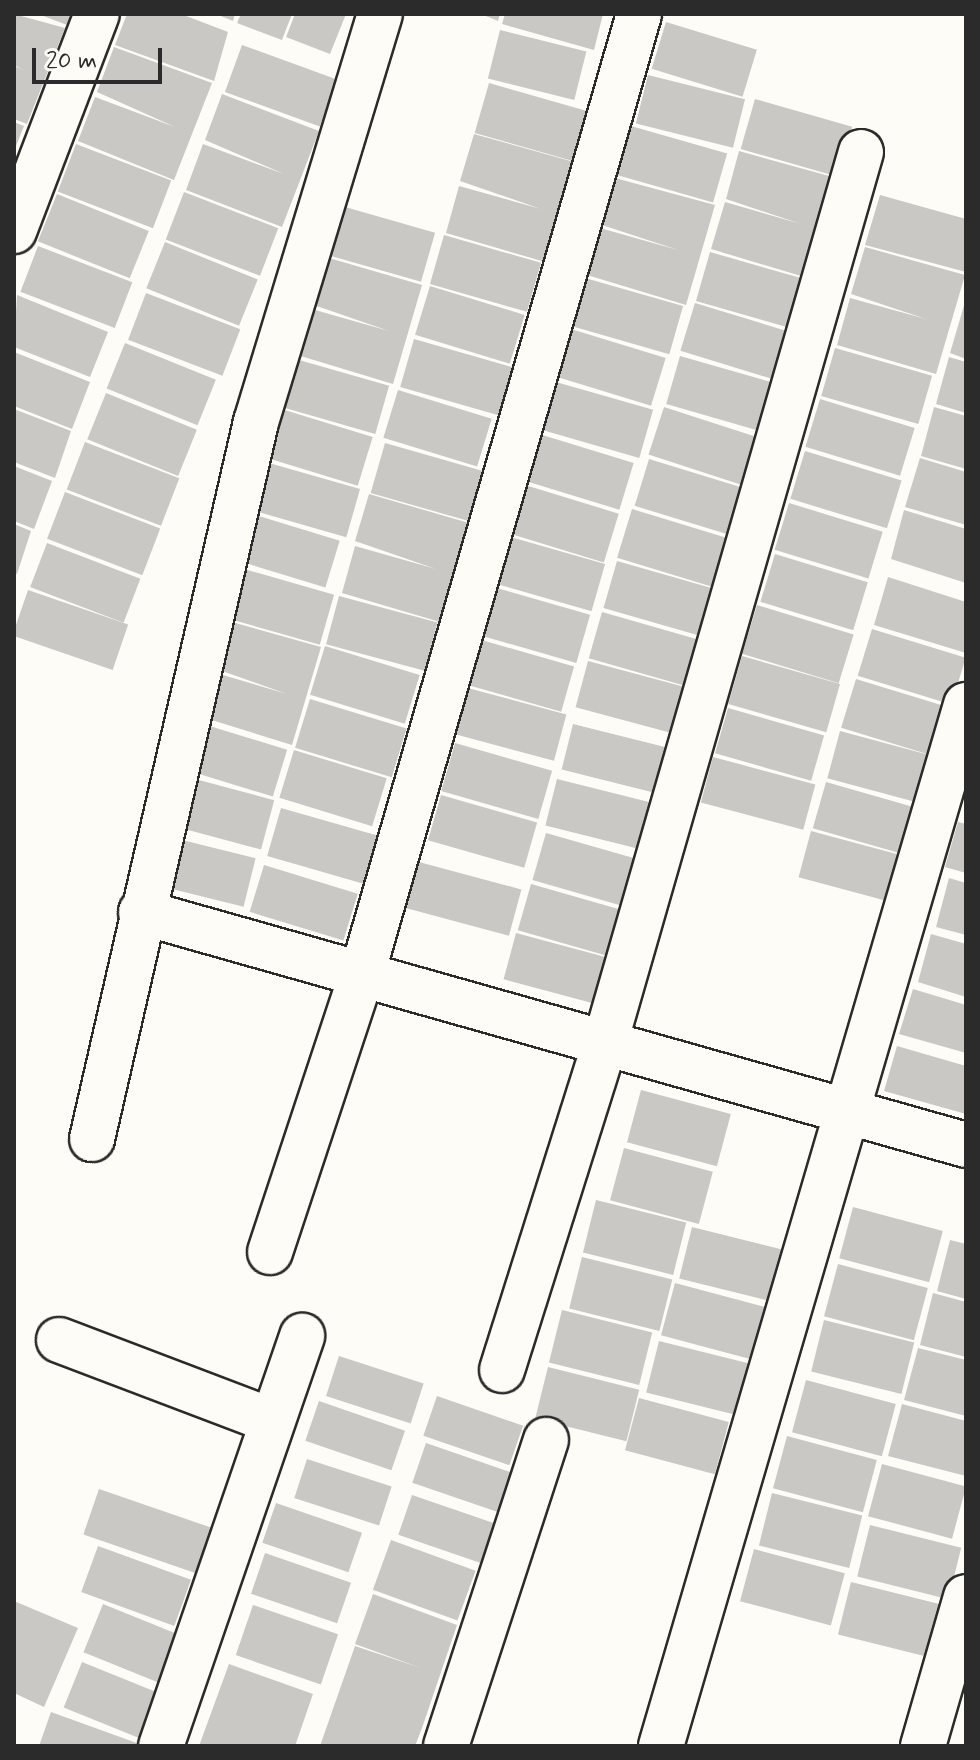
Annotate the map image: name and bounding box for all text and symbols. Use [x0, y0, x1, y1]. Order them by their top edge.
scale bar [36, 32, 166, 82]
text: 20 m [46, 46, 97, 77]

